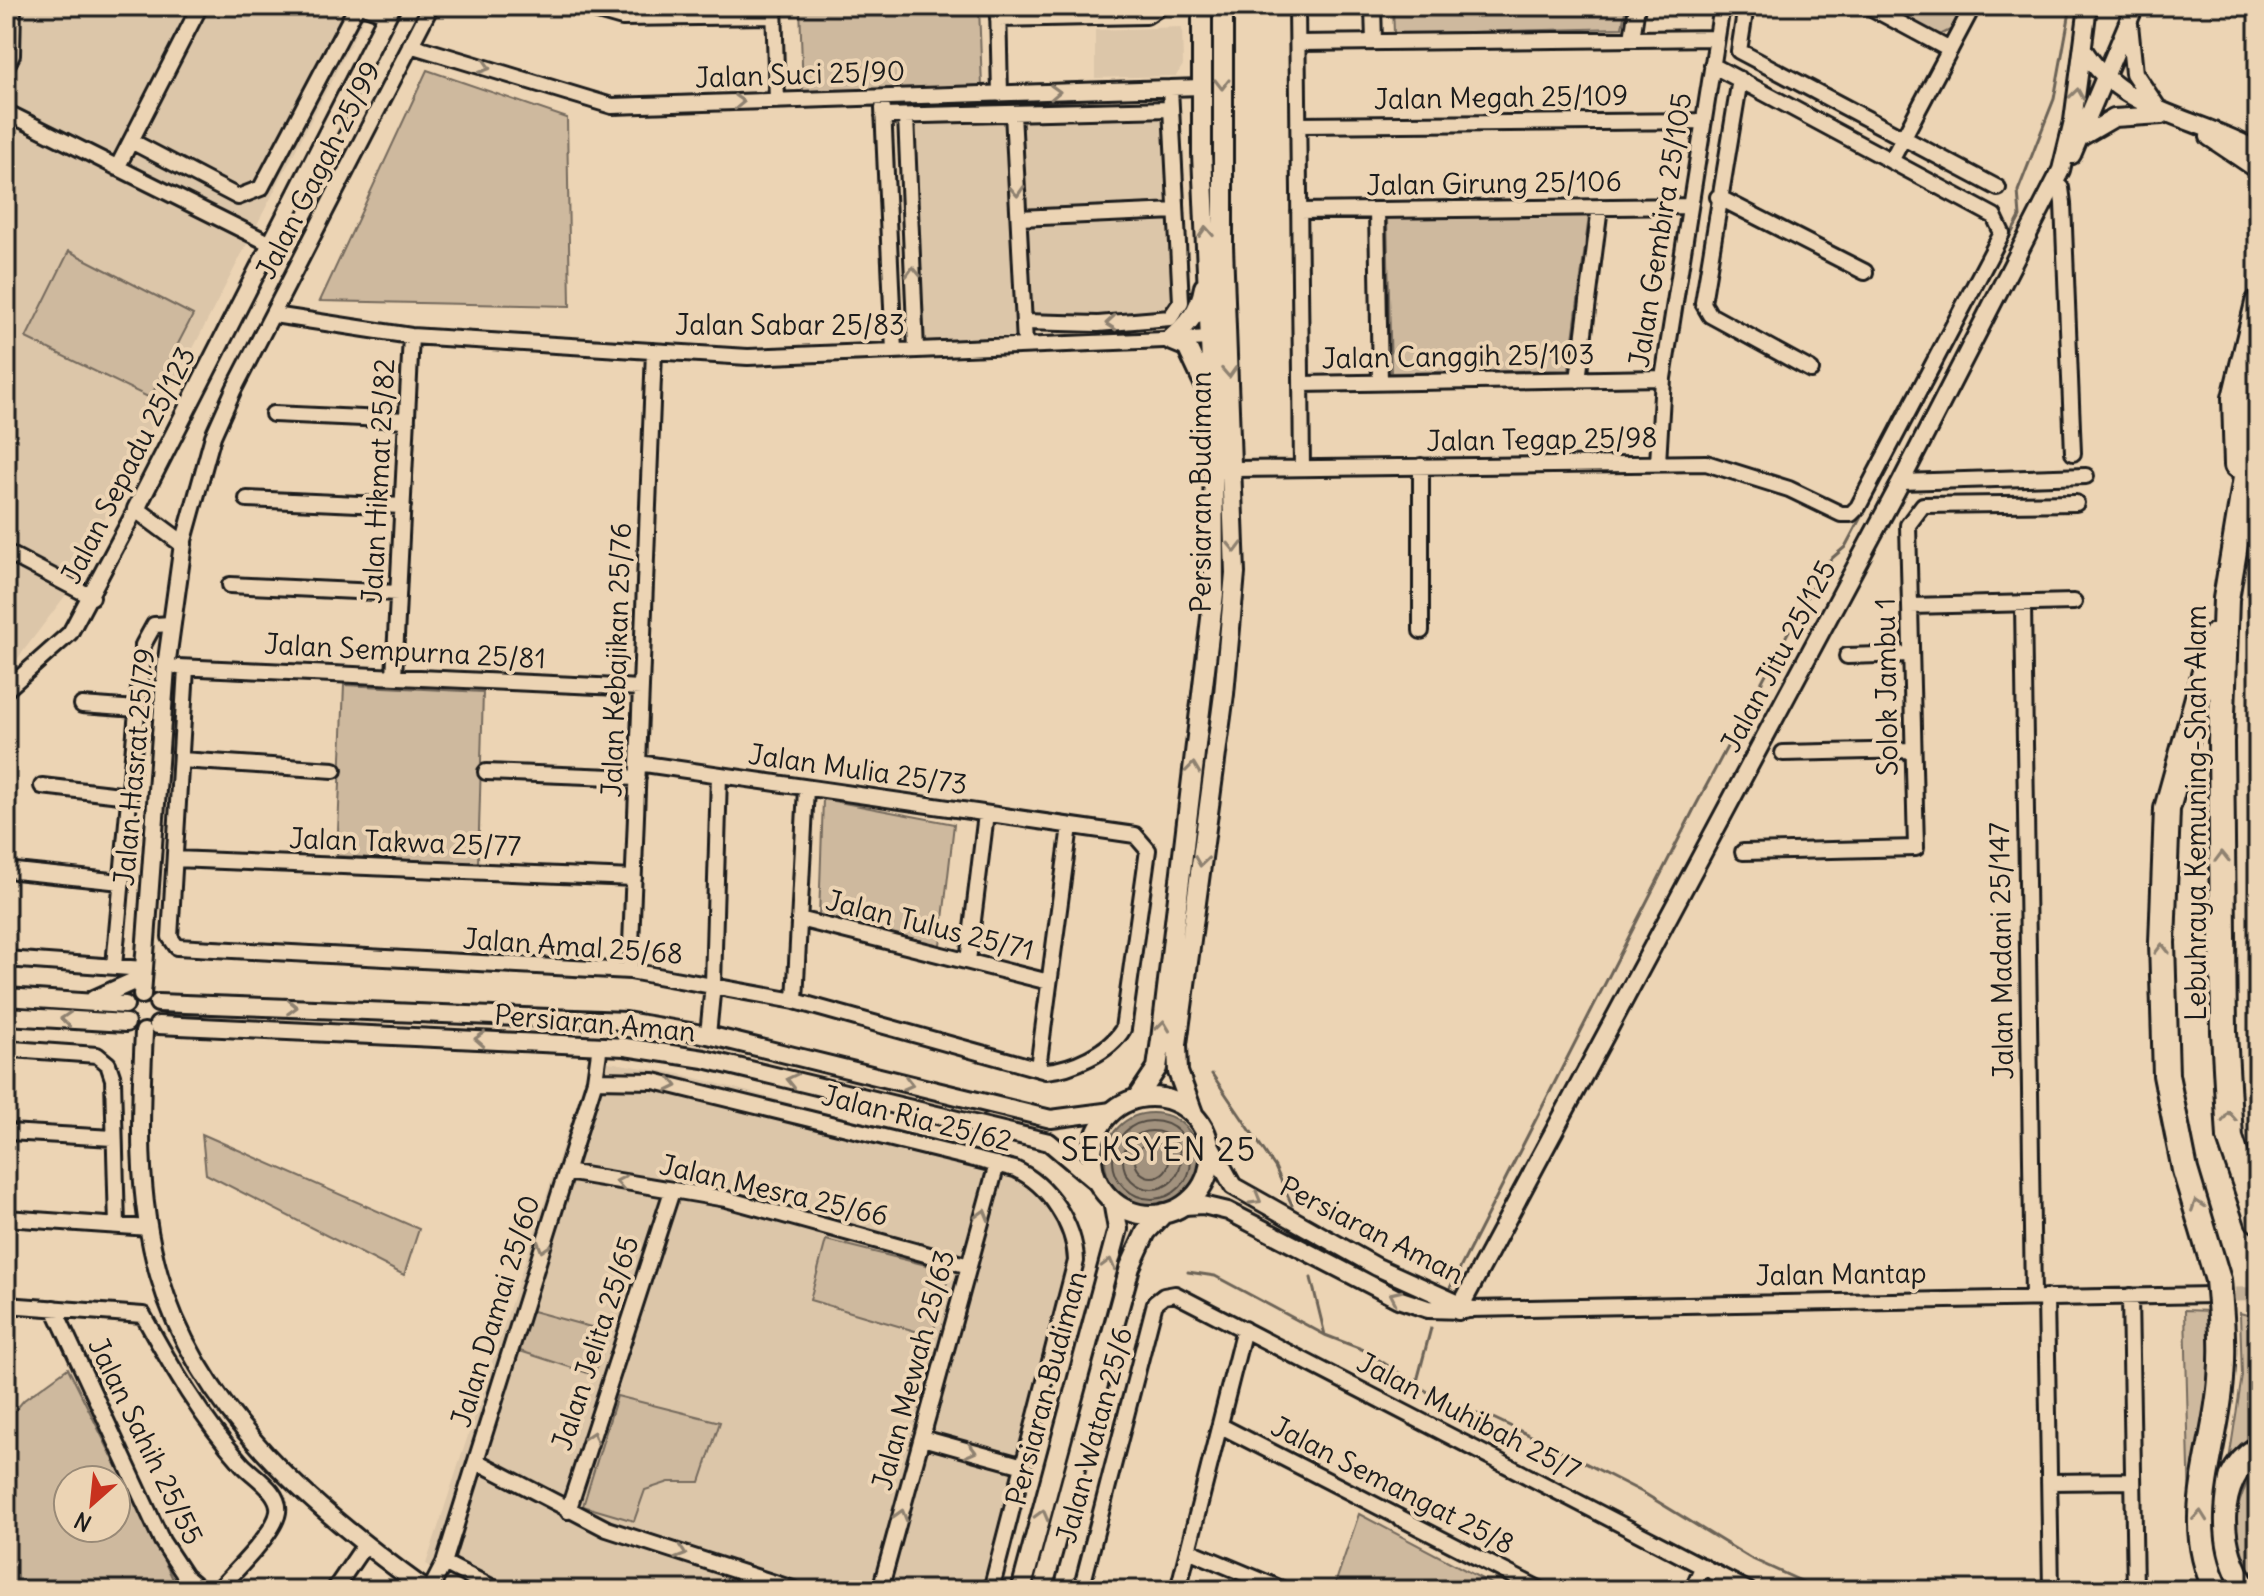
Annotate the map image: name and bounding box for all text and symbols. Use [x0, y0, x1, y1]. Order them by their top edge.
street label: Jalan Suci 25/90 [694, 52, 906, 96]
street label: Jalan Gagah 25/99 [248, 55, 388, 285]
one-way arrow [477, 58, 491, 74]
street label: Jalan Megah 25/109 [1373, 77, 1629, 117]
one-way arrow [1213, 78, 1231, 91]
one-way arrow [1049, 83, 1062, 101]
one-way arrow [2068, 87, 2085, 101]
street label: Jalan Gembira 25/105 [1620, 90, 1700, 370]
one-way arrow [733, 93, 746, 110]
street label: Jalan Girung 25/106 [1366, 163, 1622, 203]
one-way arrow [1009, 185, 1026, 198]
one-way arrow [1198, 225, 1215, 238]
one-way arrow [904, 265, 921, 278]
street label: Jalan Sabar 25/83 [675, 307, 905, 343]
one-way arrow [1104, 314, 1117, 331]
street label: Jalan Canggih 25/103 [1321, 336, 1595, 376]
street label: Jalan Sepadu 25/123 [53, 340, 203, 590]
street label: Jalan Hikmat 25/82 [354, 357, 402, 605]
one-way arrow [1221, 366, 1238, 379]
street label: Persiaran Budiman [1183, 371, 1219, 613]
street label: Jalan Tegap 25/98 [1426, 419, 1658, 459]
street label: Jalan Kebajikan 25/76 [593, 522, 639, 798]
one-way arrow [1226, 541, 1244, 554]
street label: Jalan Jitu 25/125 [1712, 554, 1844, 758]
street label: Solok Jambu 1 [1866, 597, 1906, 777]
street label: Lebuhraya Kemuning-Shah Alam [2178, 605, 2214, 1021]
street label: Jalan Sempurna 25/81 [263, 626, 547, 676]
street label: Jalan Hasrat 25/79 [106, 647, 162, 887]
street label: Jalan Mulia 25/73 [746, 736, 970, 802]
one-way arrow [1185, 761, 1202, 774]
street label: Jalan Takwa 25/77 [288, 820, 522, 864]
street label: Jalan Madani 25/147 [1981, 822, 2021, 1080]
one-way arrow [2213, 850, 2231, 863]
one-way arrow [1193, 855, 1210, 868]
street label: Jalan Tulus 25/71 [822, 882, 1038, 968]
street label: Jalan Amal 25/68 [462, 920, 684, 972]
one-way arrow [2154, 942, 2171, 955]
street label: Persiaran Aman [493, 996, 697, 1050]
one-way arrow [286, 999, 299, 1016]
one-way arrow [59, 1011, 72, 1028]
one-way arrow [1154, 1019, 1171, 1032]
one-way arrow [473, 1031, 486, 1048]
one-way arrow [786, 1073, 800, 1090]
one-way arrow [901, 1075, 915, 1092]
one-way arrow [665, 1076, 679, 1093]
street label: Jalan Ria 25/62 [818, 1077, 1016, 1159]
one-way arrow [2221, 1110, 2238, 1123]
district label: SEKSYEN 25 [1061, 1129, 1257, 1170]
street label: Jalan Mesra 25/66 [656, 1146, 892, 1234]
street label: Persiaran Aman [1274, 1168, 1470, 1292]
one-way arrow [615, 1174, 628, 1191]
one-way arrow [1248, 1189, 1262, 1205]
street label: Jalan Damai 25/60 [443, 1191, 547, 1431]
one-way arrow [2191, 1199, 2207, 1213]
one-way arrow [973, 1209, 990, 1223]
street label: Jalan Jelita 25/65 [543, 1231, 647, 1455]
one-way arrow [536, 1239, 552, 1253]
street label: Jalan Mewah 25/63 [864, 1246, 962, 1494]
street label: Jalan Mantap [1755, 1255, 1927, 1293]
one-way arrow [1100, 1257, 1116, 1271]
street label: Persiaran Budiman [997, 1267, 1095, 1509]
one-way arrow [1389, 1290, 1403, 1306]
street label: Jalan Watan 25/6 [1048, 1323, 1140, 1547]
street label: Jalan Sahih 25/55 [80, 1332, 212, 1550]
street label: Jalan Muhibah 25/7 [1351, 1344, 1587, 1488]
street label: Jalan Semangat 25/8 [1265, 1408, 1521, 1562]
one-way arrow [582, 1431, 598, 1445]
one-way arrow [964, 1442, 978, 1459]
north arrow [52, 1464, 132, 1544]
text: N [70, 1506, 96, 1538]
one-way arrow [892, 1508, 908, 1522]
one-way arrow [1032, 1508, 1049, 1522]
one-way arrow [2192, 1509, 2209, 1522]
one-way arrow [674, 1544, 687, 1560]

